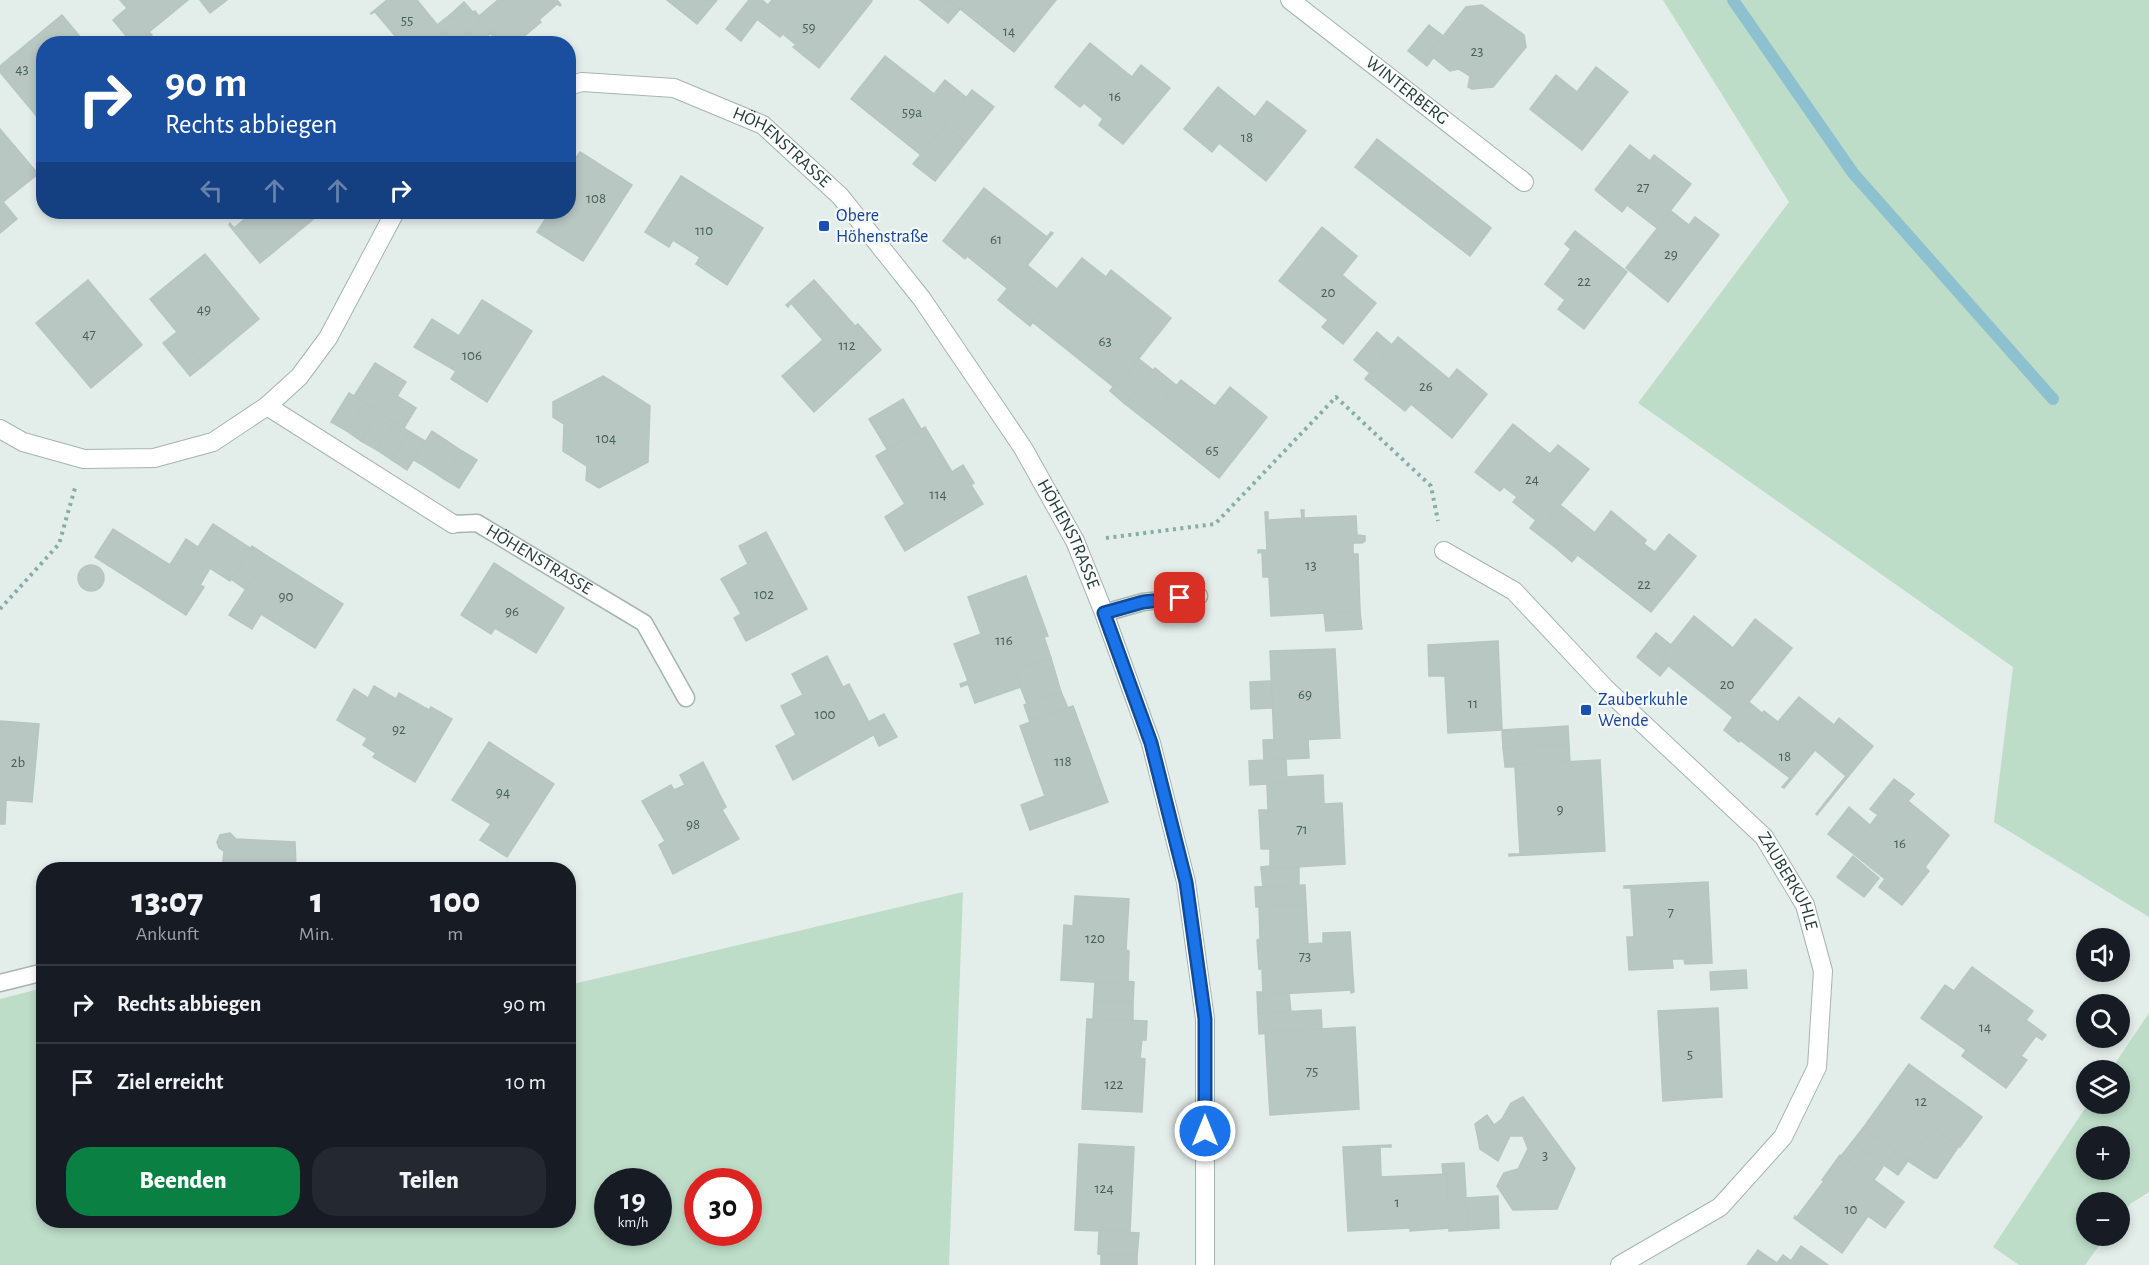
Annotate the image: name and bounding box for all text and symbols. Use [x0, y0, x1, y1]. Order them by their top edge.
house number: 55 [401, 13, 413, 28]
house number: 59 [802, 20, 816, 35]
house number: 14 [1003, 24, 1015, 39]
house number: 23 [1470, 44, 1484, 59]
street label: WINTERBERG [1362, 53, 1452, 128]
icon: right [66, 60, 144, 138]
house number: 43 [15, 62, 29, 77]
text: 90 m [165, 62, 247, 104]
house number: 16 [1109, 89, 1121, 104]
street label: HÖHENSTRASSE [730, 104, 834, 191]
house number: 59a [902, 105, 922, 120]
text: Rechts abbiegen [165, 111, 337, 138]
house number: 18 [1241, 130, 1253, 145]
icon: left [195, 174, 228, 207]
icon: ahead [258, 174, 291, 207]
icon: ahead [321, 174, 354, 207]
icon: right [384, 174, 417, 207]
house number: 27 [1636, 180, 1650, 195]
house number: 108 [586, 191, 606, 206]
place label: Obere Höhenstraße [836, 207, 928, 246]
marker: Obere Höhenstraße [817, 219, 831, 233]
house number: 110 [695, 223, 713, 238]
house number: 61 [990, 232, 1002, 247]
house number: 29 [1664, 247, 1678, 262]
house number: 22 [1577, 274, 1591, 289]
house number: 20 [1321, 285, 1335, 300]
house number: 49 [197, 302, 211, 317]
house number: 47 [82, 327, 96, 342]
house number: 63 [1098, 334, 1112, 349]
house number: 112 [838, 338, 856, 353]
house number: 106 [462, 348, 482, 363]
house number: 26 [1419, 379, 1433, 394]
house number: 104 [596, 431, 616, 446]
house number: 65 [1205, 443, 1219, 458]
house number: 24 [1525, 472, 1539, 487]
street label: HÖHENSTRASSE [1033, 476, 1102, 592]
house number: 114 [929, 487, 947, 502]
street label: HÖHENSTRASSE [483, 521, 595, 599]
house number: 13 [1305, 558, 1317, 573]
pin [1154, 572, 1205, 623]
house number: 22 [1637, 577, 1651, 592]
icon: arrive [1163, 581, 1196, 614]
house number: 102 [754, 587, 774, 602]
house number: 90 [279, 589, 294, 604]
house number: 96 [505, 604, 519, 619]
house number: 116 [995, 633, 1013, 648]
house number: 20 [1720, 677, 1734, 692]
house number: 69 [1298, 687, 1312, 702]
place label: Zauberkuhle Wende [1598, 691, 1688, 730]
house number: 11 [1468, 696, 1478, 711]
marker: Zauberkuhle Wende [1579, 703, 1593, 717]
house number: 100 [814, 707, 836, 722]
house number: 92 [392, 722, 406, 737]
house number: 18 [1779, 749, 1791, 764]
house number: 118 [1054, 754, 1072, 769]
house number: 2b [11, 755, 26, 770]
house number: 94 [496, 785, 510, 800]
house number: 9 [1556, 802, 1564, 817]
house number: 98 [686, 817, 700, 832]
house number: 71 [1296, 822, 1308, 837]
street label: ZAUBERKUHLE [1754, 829, 1820, 932]
house number: 16 [1894, 836, 1906, 851]
text: 13:07 [132, 883, 203, 919]
text: 1 [310, 883, 323, 919]
text: 100 [430, 883, 480, 919]
house number: 7 [1668, 905, 1674, 920]
text: Ankunft [136, 924, 199, 944]
text: Min. [299, 924, 334, 944]
text: m [447, 924, 463, 944]
map controls [2076, 928, 2130, 1246]
button: sound [2076, 928, 2130, 982]
house number: 120 [1085, 931, 1105, 946]
house number: 73 [1299, 949, 1311, 964]
icon: right [66, 988, 99, 1021]
text: Rechts abbiegen [117, 993, 261, 1015]
text: 90 m [503, 993, 546, 1015]
button: search [2076, 994, 2130, 1048]
house number: 14 [1979, 1020, 1991, 1035]
house number: 5 [1687, 1047, 1693, 1062]
button: layers [2076, 1060, 2130, 1114]
house number: 75 [1306, 1064, 1318, 1079]
icon: arrive [66, 1066, 99, 1099]
text: Ziel erreicht [117, 1071, 224, 1093]
text: 10 m [506, 1071, 546, 1093]
house number: 122 [1105, 1077, 1124, 1092]
house number: 12 [1915, 1094, 1927, 1109]
position arrow [1173, 1099, 1237, 1163]
button: + [2076, 1126, 2130, 1180]
button: Beenden [66, 1147, 300, 1216]
button: Teilen [312, 1147, 546, 1216]
house number: 3 [1542, 1148, 1548, 1163]
speed limit sign: 30 [684, 1168, 762, 1246]
house number: 124 [1094, 1181, 1114, 1196]
text: 19 [620, 1185, 646, 1215]
button: − [2076, 1192, 2130, 1246]
house number: 1 [1394, 1195, 1400, 1210]
house number: 10 [1844, 1202, 1858, 1217]
text: km/h [618, 1215, 648, 1230]

